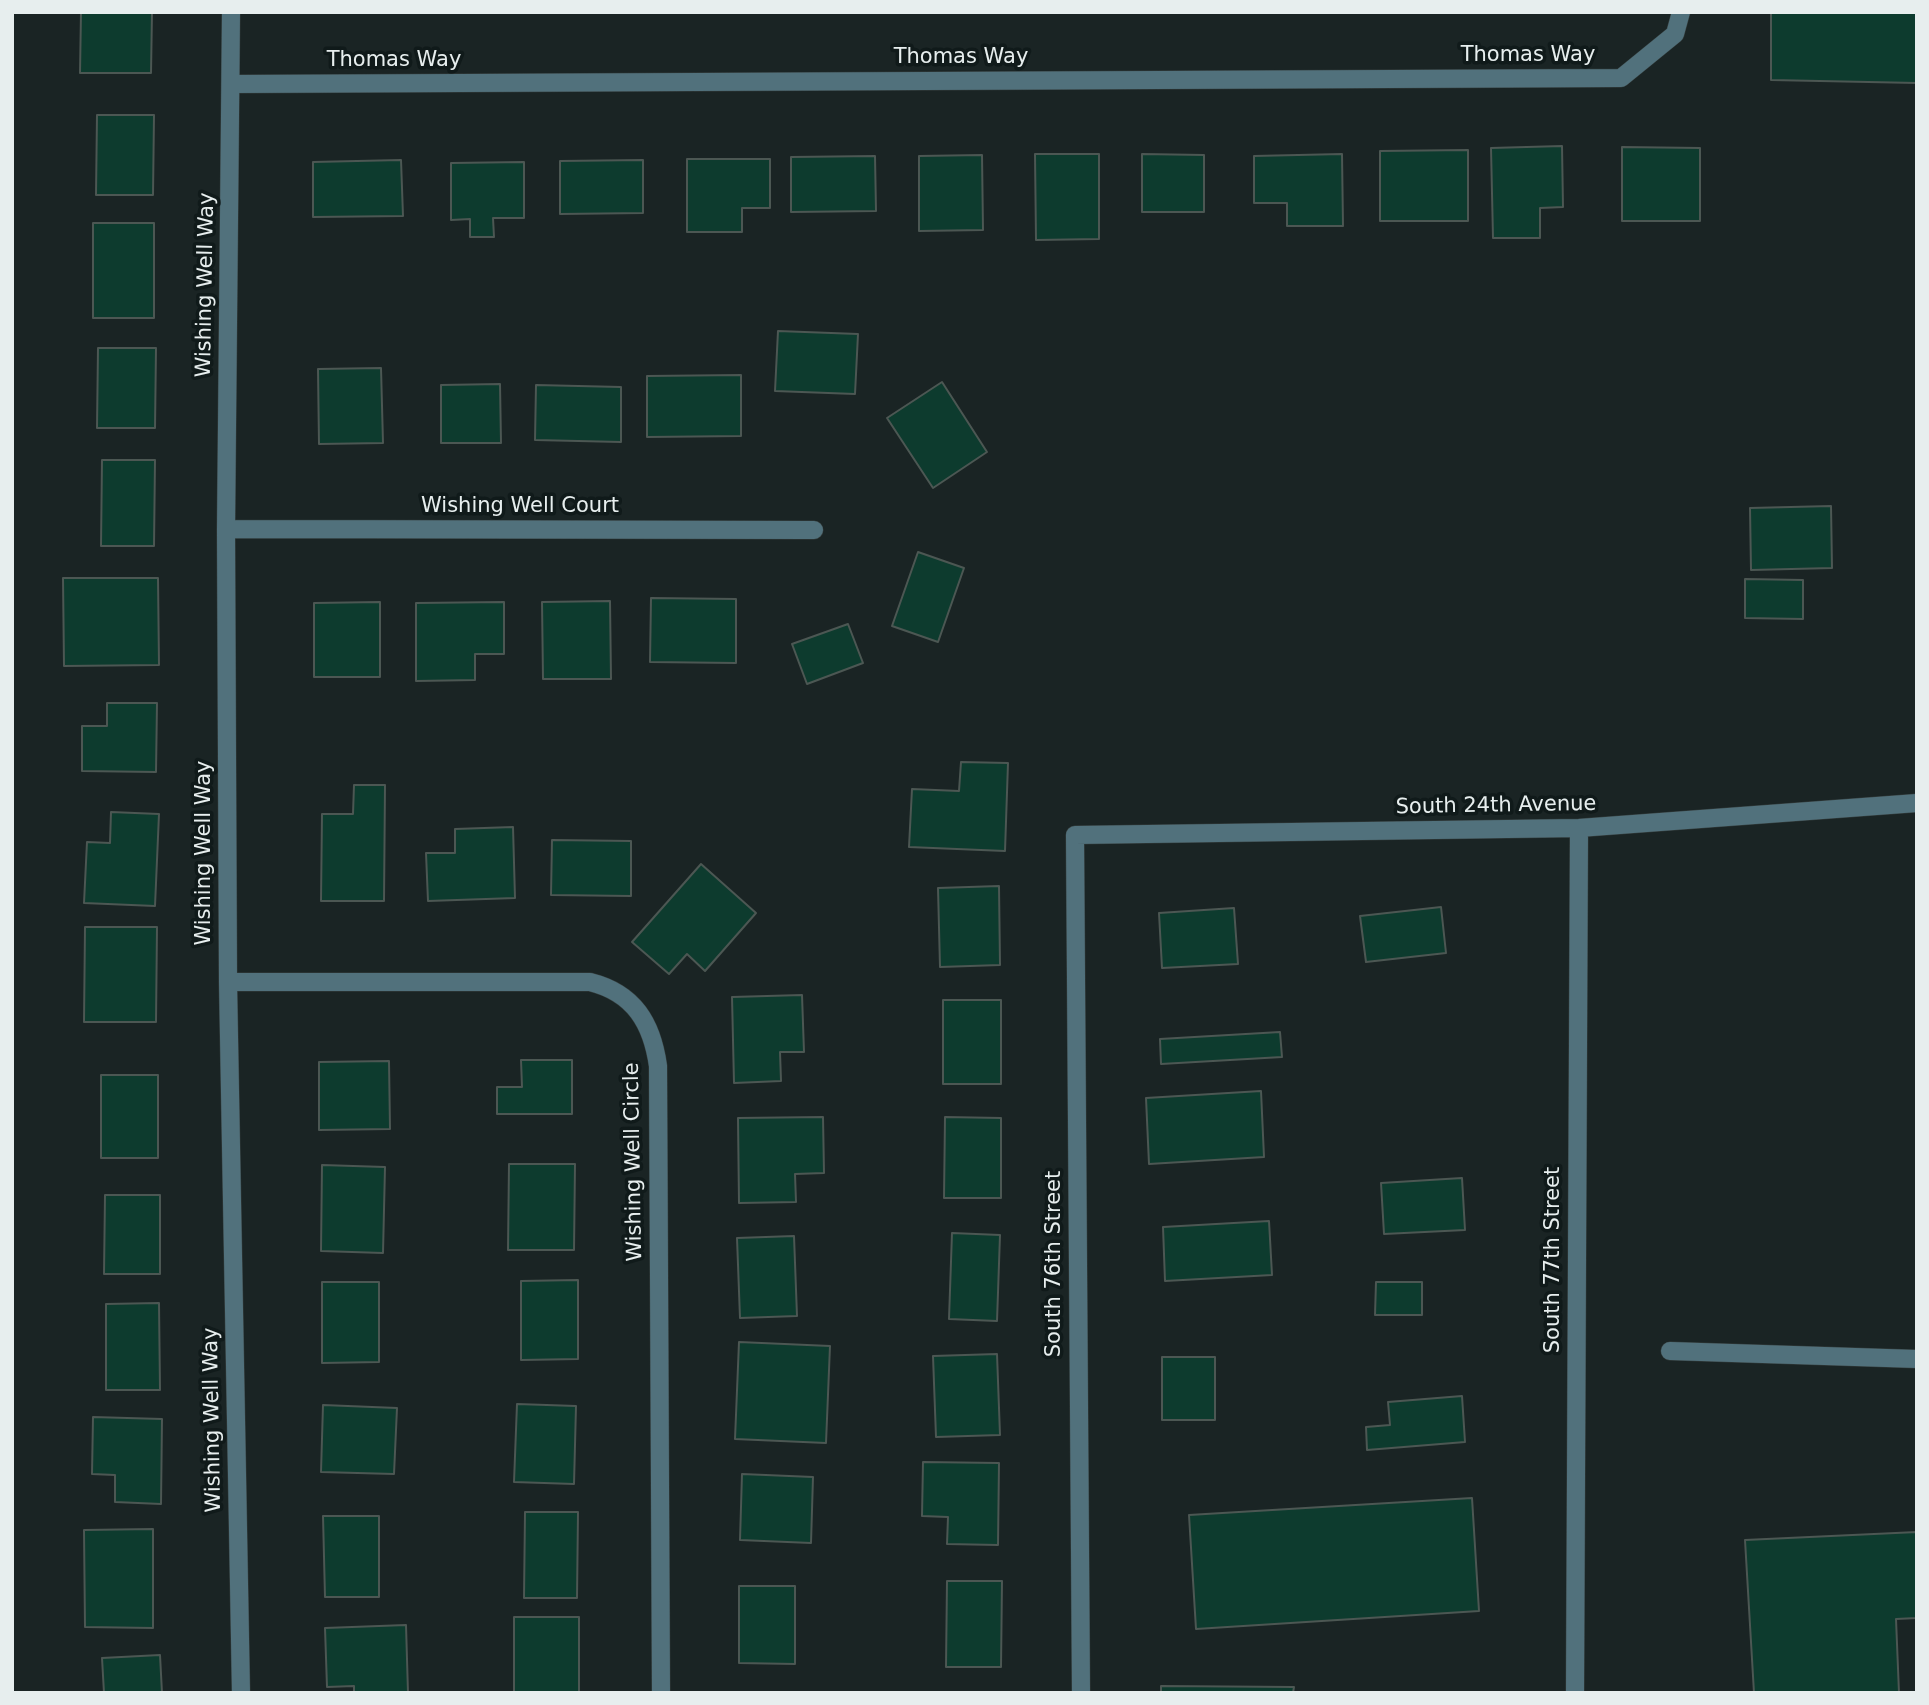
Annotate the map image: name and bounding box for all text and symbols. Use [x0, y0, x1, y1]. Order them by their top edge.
street label: Thomas Way [1461, 43, 1595, 69]
street label: Thomas Way [894, 45, 1028, 71]
street label: Thomas Way [327, 48, 461, 74]
street label: Wishing Well Way [192, 192, 220, 378]
street label: Wishing Well Court [421, 494, 619, 520]
street label: Wishing Well Way [192, 760, 218, 946]
street label: South 24th Avenue [1395, 792, 1597, 820]
street label: Wishing Well Circle [620, 1062, 648, 1262]
street label: South 77th Street [1541, 1167, 1567, 1353]
street label: South 76th Street [1042, 1171, 1068, 1357]
street label: Wishing Well Way [199, 1327, 227, 1513]

